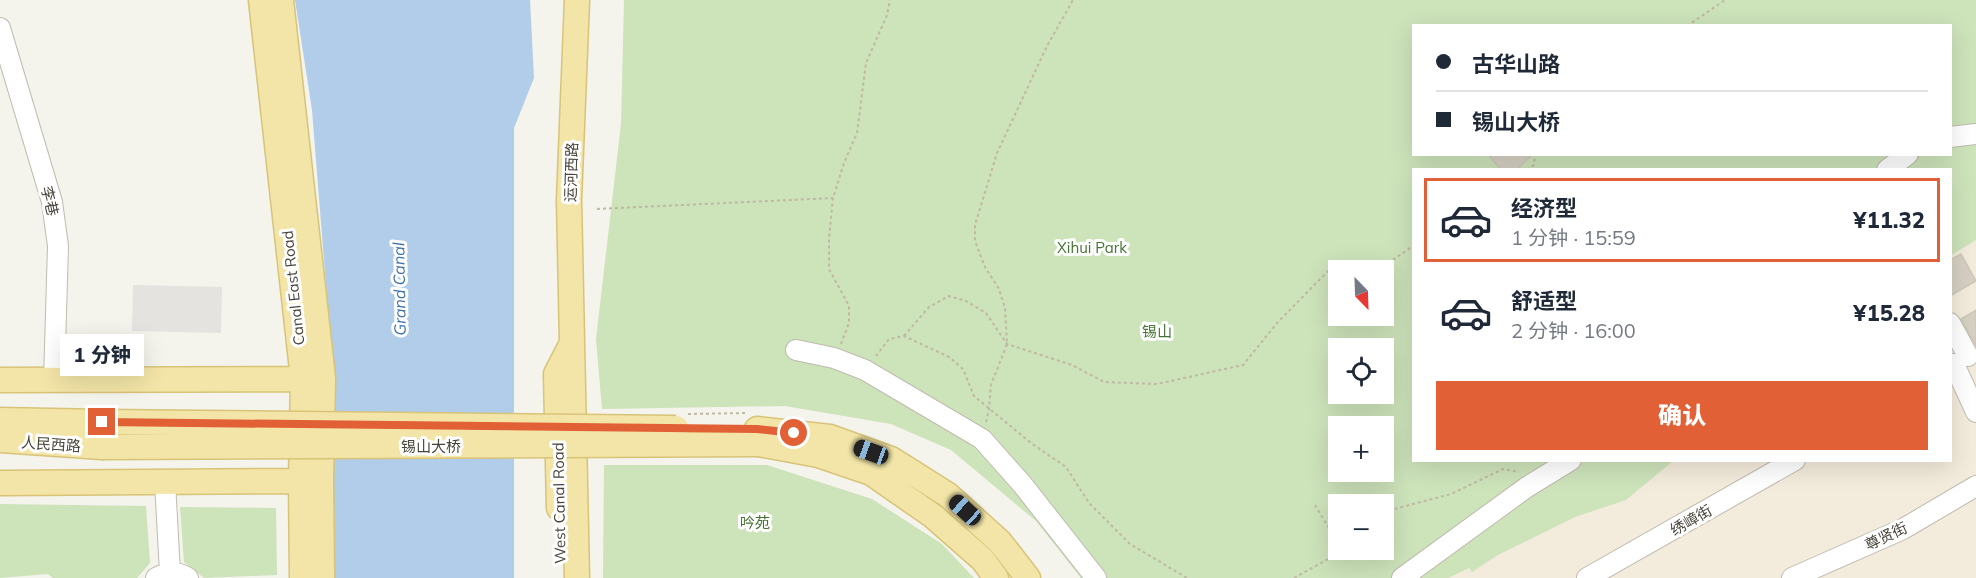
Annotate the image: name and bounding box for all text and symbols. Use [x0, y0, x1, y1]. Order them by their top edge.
text: 古华山路 [1472, 50, 1560, 78]
text: 锡山大桥 [1472, 108, 1560, 136]
street label: 运河西路 [560, 142, 582, 202]
street label: 李巷 [37, 184, 63, 218]
icon: car [1439, 193, 1493, 247]
text: 经济型 [1511, 194, 1577, 222]
text: ¥11.32 [1853, 206, 1925, 234]
text: 1 分钟 · 15:59 [1511, 225, 1636, 250]
street label: Canal East Road [278, 230, 308, 346]
park label: Xihui Park [1057, 238, 1127, 257]
water label: Grand Canal [388, 242, 410, 336]
north arrow [1328, 260, 1394, 326]
map controls [1328, 260, 1394, 560]
icon: car [1439, 286, 1493, 340]
text: 舒适型 [1511, 287, 1577, 315]
text: ¥15.28 [1853, 299, 1925, 327]
text: 2 分钟 · 16:00 [1511, 318, 1636, 343]
park label: 锡山 [1142, 322, 1172, 341]
callout: 1 分钟 [60, 335, 144, 377]
button: locate [1328, 338, 1394, 404]
text: 1 分钟 [73, 342, 131, 367]
button: 确认 [1436, 381, 1928, 450]
route end [88, 408, 115, 435]
button: + [1328, 416, 1394, 482]
route start [780, 419, 807, 446]
street label: 人民西路 [20, 432, 82, 456]
street label: 锡山大桥 [401, 437, 461, 456]
car [851, 437, 891, 467]
street label: West Canal Road [548, 442, 570, 564]
car [946, 491, 984, 529]
button: − [1328, 494, 1394, 560]
street label: 绣嶂街 [1667, 501, 1715, 539]
park label: 吟苑 [740, 513, 770, 532]
street label: 尊贤街 [1862, 518, 1910, 554]

